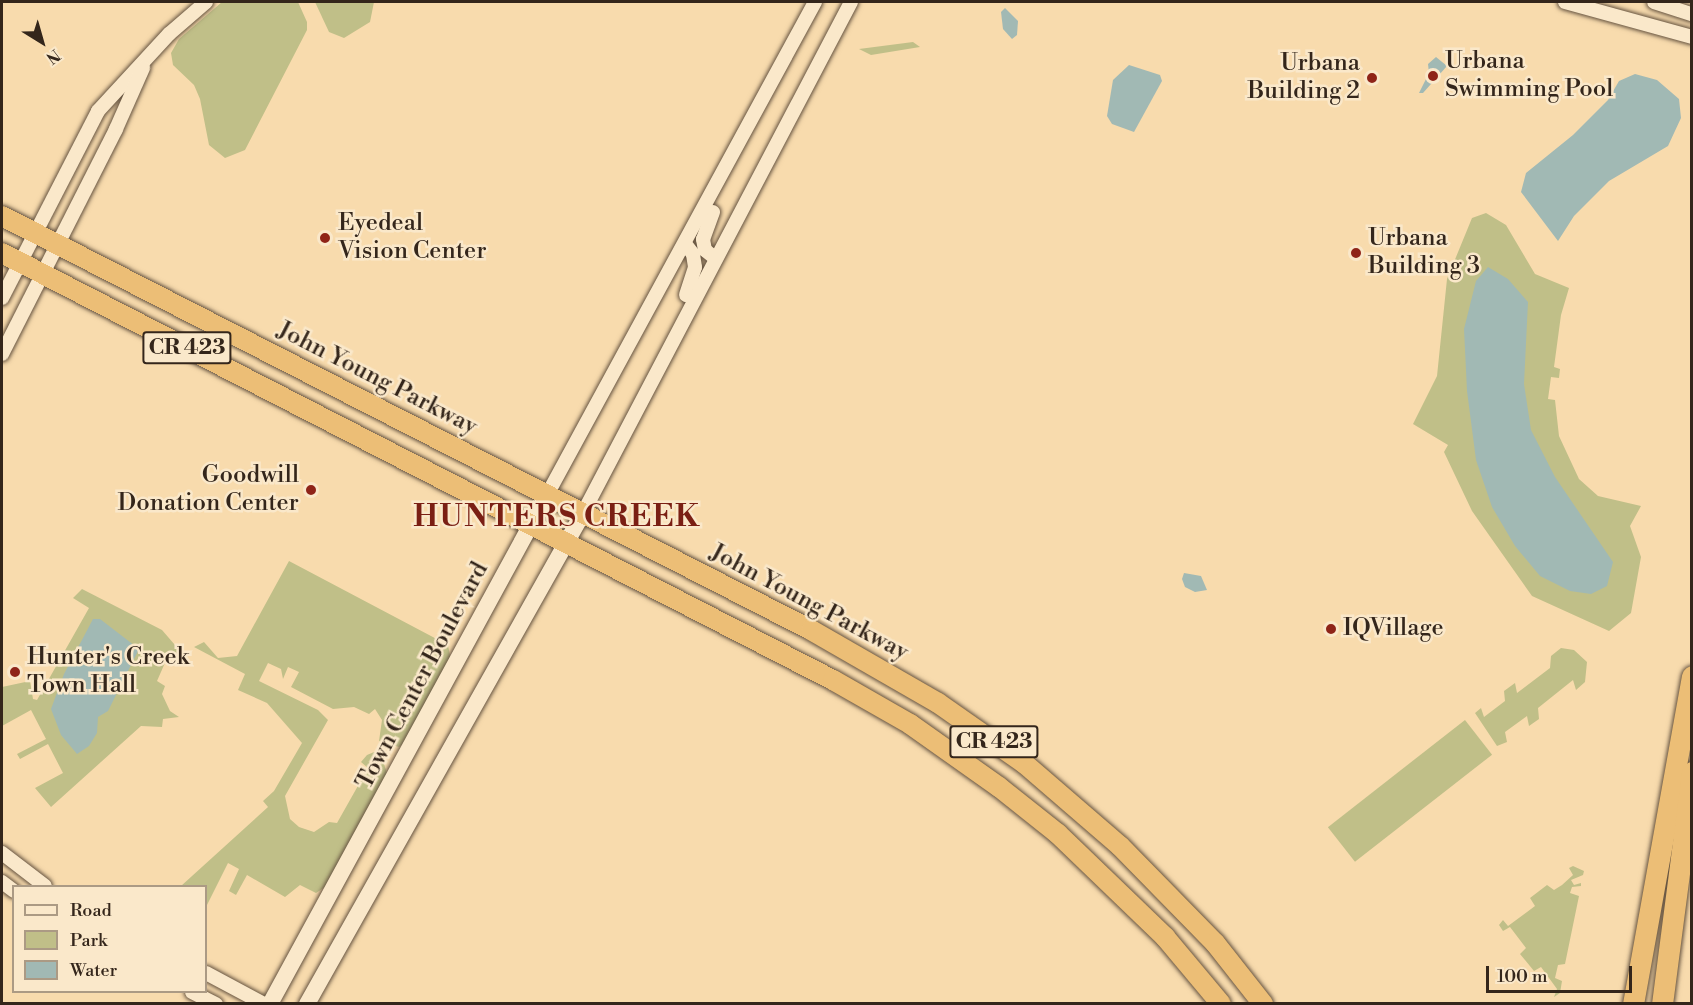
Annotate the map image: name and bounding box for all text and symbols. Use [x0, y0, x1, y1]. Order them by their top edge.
north arrow [12, 12, 72, 72]
text: N [42, 45, 64, 68]
place label: Urbana Swimming Pool [1445, 48, 1613, 104]
place label: Urbana Building 2 [1248, 50, 1360, 106]
marker: Urbana Swimming Pool [1426, 69, 1440, 83]
marker: Urbana Building 2 [1365, 71, 1379, 85]
place label: Eyedeal Vision Center [338, 210, 487, 266]
place label: Urbana Building 3 [1368, 225, 1480, 281]
marker: Eyedeal Vision Center [316, 229, 334, 247]
marker: Urbana Building 3 [1349, 246, 1363, 260]
street label: John Young Parkway [272, 316, 482, 442]
road number: CR 423 [142, 329, 232, 367]
place label: Goodwill Donation Center [118, 462, 299, 518]
marker: Goodwill Donation Center [304, 483, 318, 497]
district label: HUNTERS CREEK [413, 499, 701, 535]
street label: John Young Parkway [705, 539, 913, 667]
street label: Town Center Boulevard [351, 557, 495, 795]
place label: IQVillage [1343, 615, 1444, 643]
marker: IQVillage [1324, 622, 1338, 636]
place label: Hunter's Creek Town Hall [27, 644, 189, 700]
marker: Hunter's Creek Town Hall [8, 665, 22, 679]
road number: CR 423 [949, 723, 1039, 761]
legend [12, 885, 207, 993]
text: Road [70, 899, 112, 922]
text: Park [70, 929, 107, 952]
scale bar [1489, 954, 1634, 992]
text: Water [70, 959, 117, 982]
text: 100 m [1497, 965, 1548, 988]

